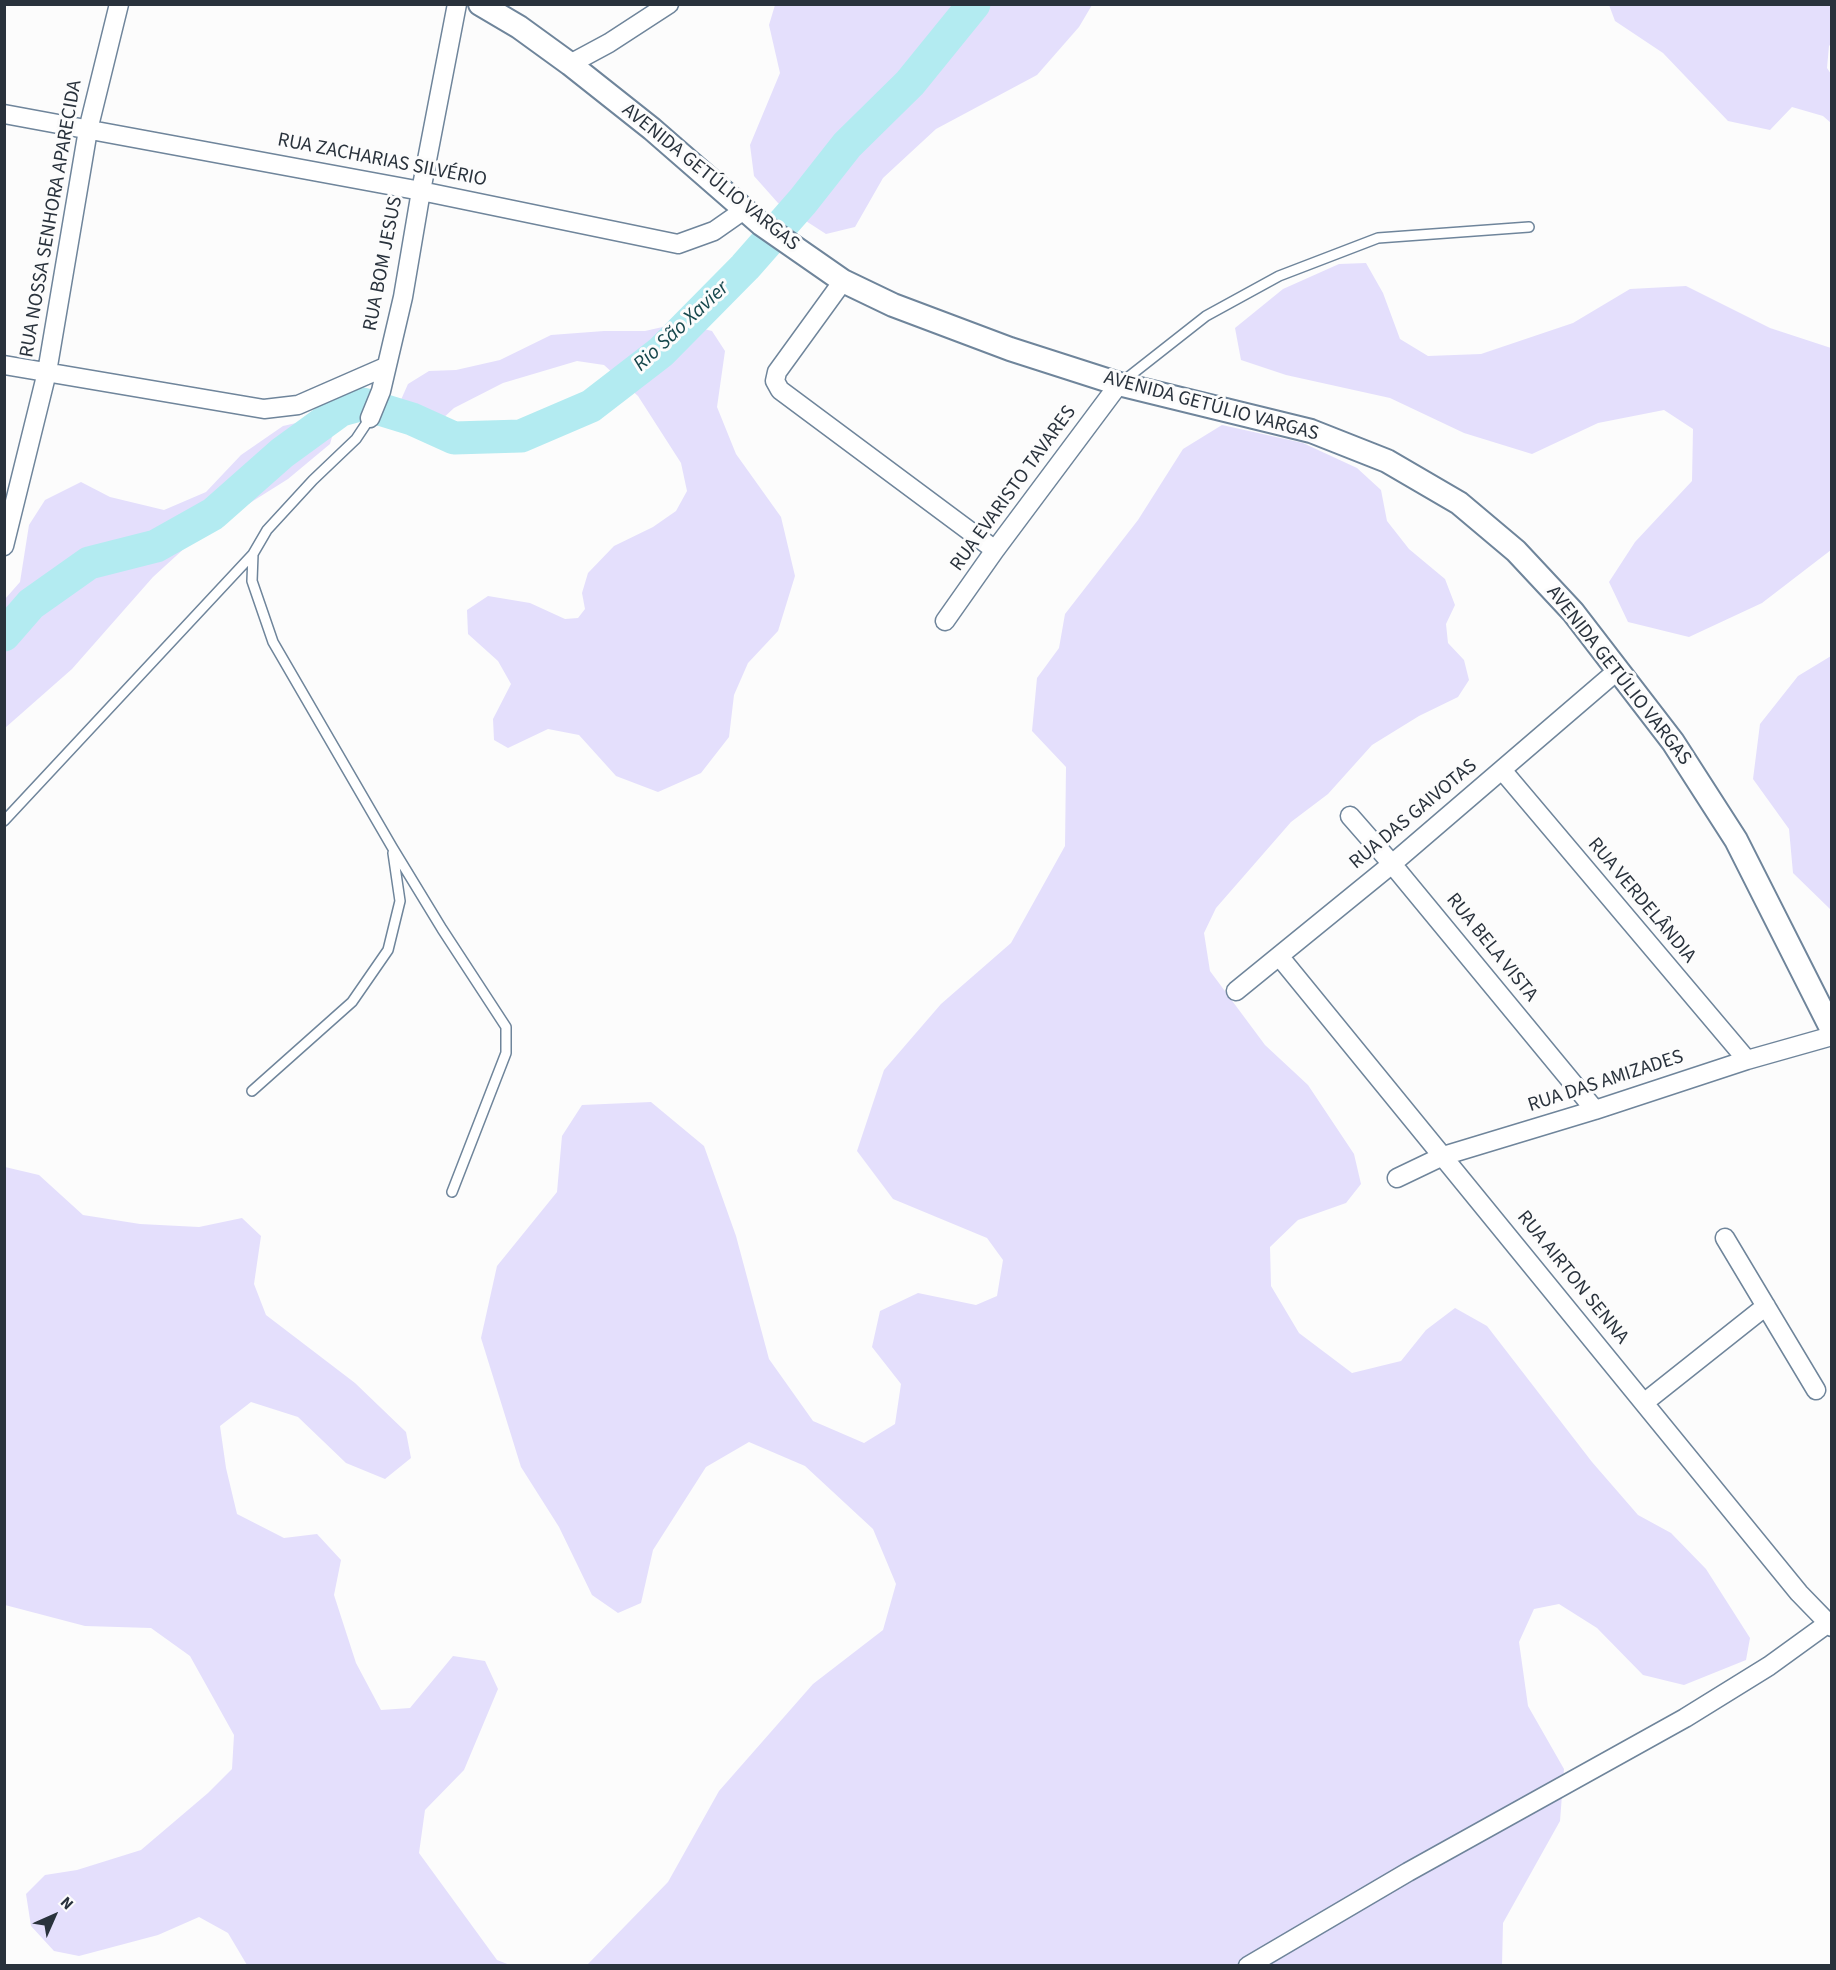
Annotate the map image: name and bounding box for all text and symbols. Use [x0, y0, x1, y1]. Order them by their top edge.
street label: RUA NOSSA SENHORA APARECIDA [16, 78, 88, 360]
street label: AVENIDA GETÚLIO VARGAS [616, 99, 804, 257]
street label: RUA ZACHARIAS SILVÉRIO [275, 129, 489, 193]
street label: RUA BOM JESUS [359, 195, 409, 333]
water label: Rio São Xavier [629, 276, 735, 378]
street label: AVENIDA GETÚLIO VARGAS [1101, 367, 1321, 447]
street label: RUA EVARISTO TAVARES [946, 402, 1082, 576]
street label: AVENIDA GETÚLIO VARGAS [1540, 581, 1696, 771]
street label: RUA DAS GAIVOTAS [1345, 755, 1483, 875]
street label: RUA VERDELÂNDIA [1582, 834, 1700, 968]
street label: RUA BELA VISTA [1440, 889, 1542, 1007]
street label: RUA DAS AMIZADES [1525, 1046, 1687, 1118]
street label: RUA AIRTON SENNA [1511, 1207, 1633, 1349]
north arrow [24, 1886, 84, 1946]
text: N [55, 1892, 78, 1915]

